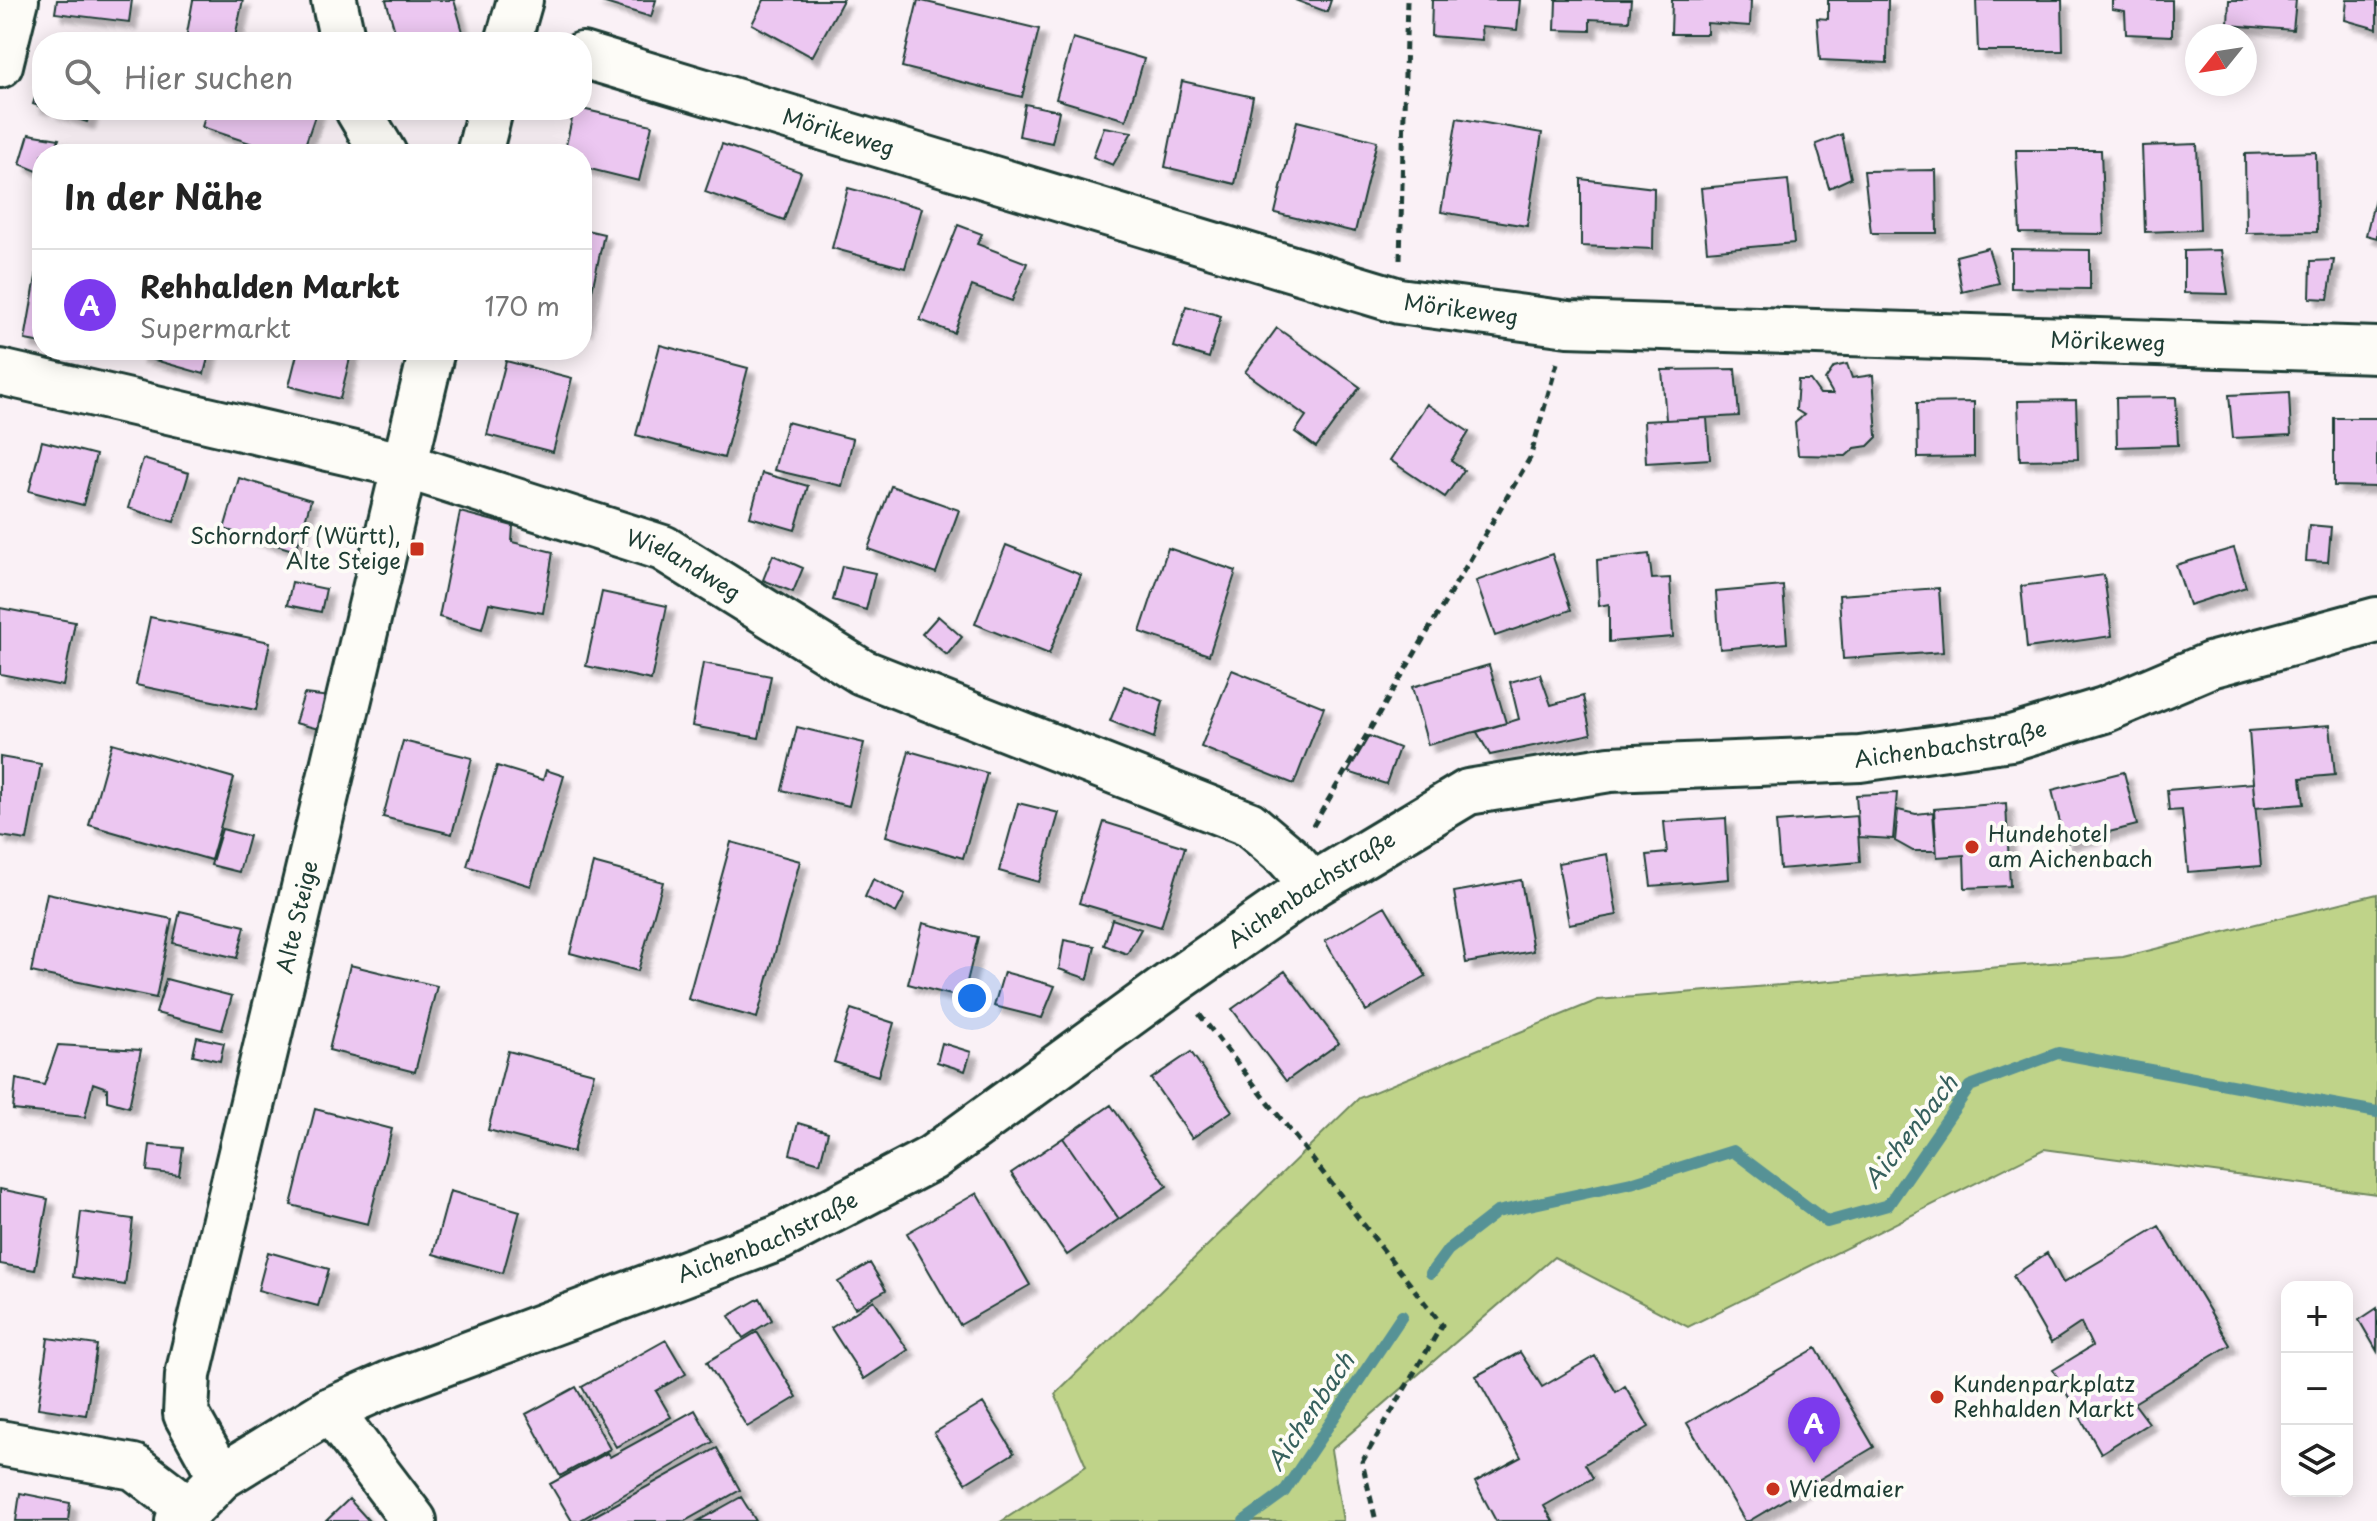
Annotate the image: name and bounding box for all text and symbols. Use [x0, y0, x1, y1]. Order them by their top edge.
north arrow [2185, 24, 2257, 96]
search box [32, 32, 592, 120]
icon: search [60, 54, 104, 98]
text: Hier suchen [124, 54, 293, 99]
street label: Mörikeweg [779, 98, 899, 163]
text: In der Nähe [64, 170, 262, 222]
text: Rehhalden Markt [140, 263, 400, 308]
street label: Mörikeweg [1402, 284, 1521, 332]
text: A [80, 286, 100, 325]
text: 170 m [485, 286, 560, 325]
text: Supermarkt [140, 308, 291, 347]
street label: Mörikeweg [2050, 322, 2166, 358]
place label: Schorndorf (Württ), Alte Steige [190, 518, 401, 576]
street label: Wielandweg [622, 519, 748, 608]
marker: Schorndorf (Württ), Alte Steige [408, 540, 426, 558]
street label: Aichenbachstraße [1852, 710, 2050, 775]
place label: Hundehotel am Aichenbach [1988, 816, 2153, 874]
street label: Aichenbachstraße [1220, 822, 1401, 955]
marker: Hundehotel am Aichenbach [1963, 838, 1981, 856]
street label: Alte Steige [266, 857, 325, 976]
your location [952, 978, 992, 1018]
water label: Aichenbach [1854, 1066, 1966, 1195]
street label: Aichenbachstraße [672, 1182, 863, 1290]
map controls [2281, 1281, 2353, 1497]
button: + [2281, 1281, 2353, 1353]
water label: Aichenbach [1257, 1344, 1363, 1477]
button: − [2281, 1353, 2353, 1425]
place label: Kundenparkplatz Rehhalden Markt [1953, 1366, 2135, 1424]
marker: Kundenparkplatz Rehhalden Markt [1928, 1388, 1946, 1406]
pin: A [1788, 1397, 1840, 1463]
button: layers [2281, 1425, 2353, 1497]
place label: Wiedmaier [1789, 1471, 1904, 1504]
marker: Wiedmaier [1764, 1480, 1782, 1498]

